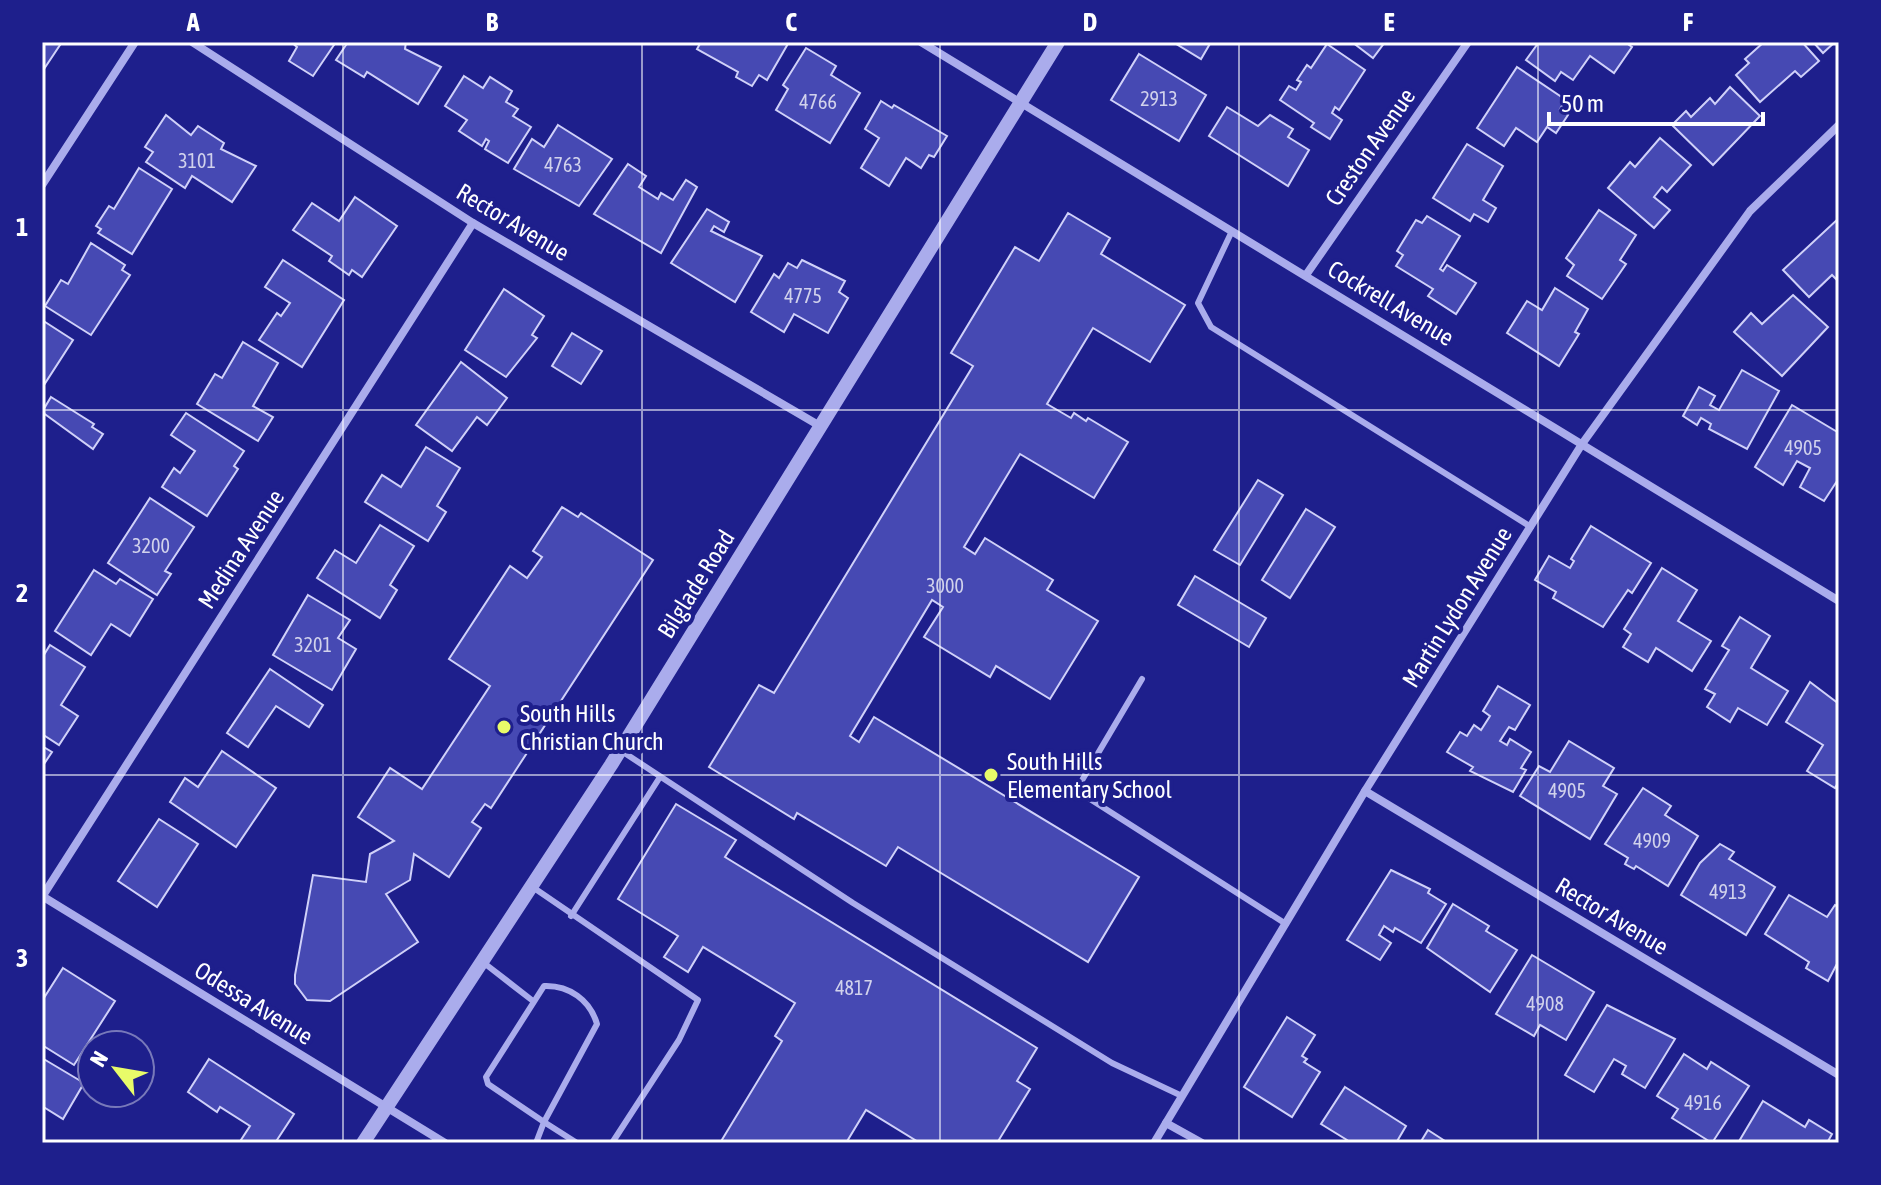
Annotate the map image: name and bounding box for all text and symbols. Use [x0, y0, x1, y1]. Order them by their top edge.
text: A [186, 7, 200, 37]
text: B [486, 7, 499, 37]
text: C [785, 7, 797, 37]
text: D [1083, 7, 1097, 37]
text: E [1383, 7, 1395, 37]
text: F [1683, 7, 1694, 37]
scale bar [1549, 76, 1763, 126]
street label: Creston Avenue [1320, 83, 1420, 211]
house number: 2913 [1140, 87, 1178, 110]
house number: 4766 [799, 90, 837, 113]
text: 50 m [1561, 90, 1604, 117]
house number: 3101 [178, 149, 216, 172]
house number: 4763 [544, 153, 582, 176]
street label: Rector Avenue [452, 178, 574, 266]
text: 1 [16, 212, 28, 242]
street label: Cockrell Avenue [1323, 255, 1459, 351]
house number: 4775 [784, 284, 822, 307]
house number: 4905 [1784, 436, 1822, 459]
street label: Medina Avenue [193, 484, 289, 614]
street label: Martin Lydon Avenue [1397, 522, 1517, 692]
street label: Bilglade Road [652, 525, 740, 643]
house number: 3200 [132, 534, 170, 557]
house number: 3000 [926, 574, 964, 597]
text: 2 [16, 578, 28, 608]
house number: 3201 [294, 633, 332, 656]
place label: South Hills Christian Church [520, 700, 664, 755]
marker: South Hills Christian Church [495, 718, 513, 736]
place label: South Hills Elementary School [1007, 748, 1173, 803]
marker: South Hills Elementary School [982, 766, 1000, 784]
house number: 4905 [1548, 779, 1586, 802]
house number: 4909 [1633, 829, 1671, 852]
street label: Rector Avenue [1551, 872, 1673, 960]
house number: 4913 [1709, 880, 1747, 903]
text: 3 [16, 943, 28, 973]
street label: Odessa Avenue [190, 956, 318, 1050]
house number: 4817 [835, 976, 873, 999]
house number: 4908 [1526, 992, 1564, 1015]
north arrow [76, 1029, 156, 1109]
text: N [84, 1046, 113, 1071]
house number: 4916 [1684, 1091, 1722, 1114]

